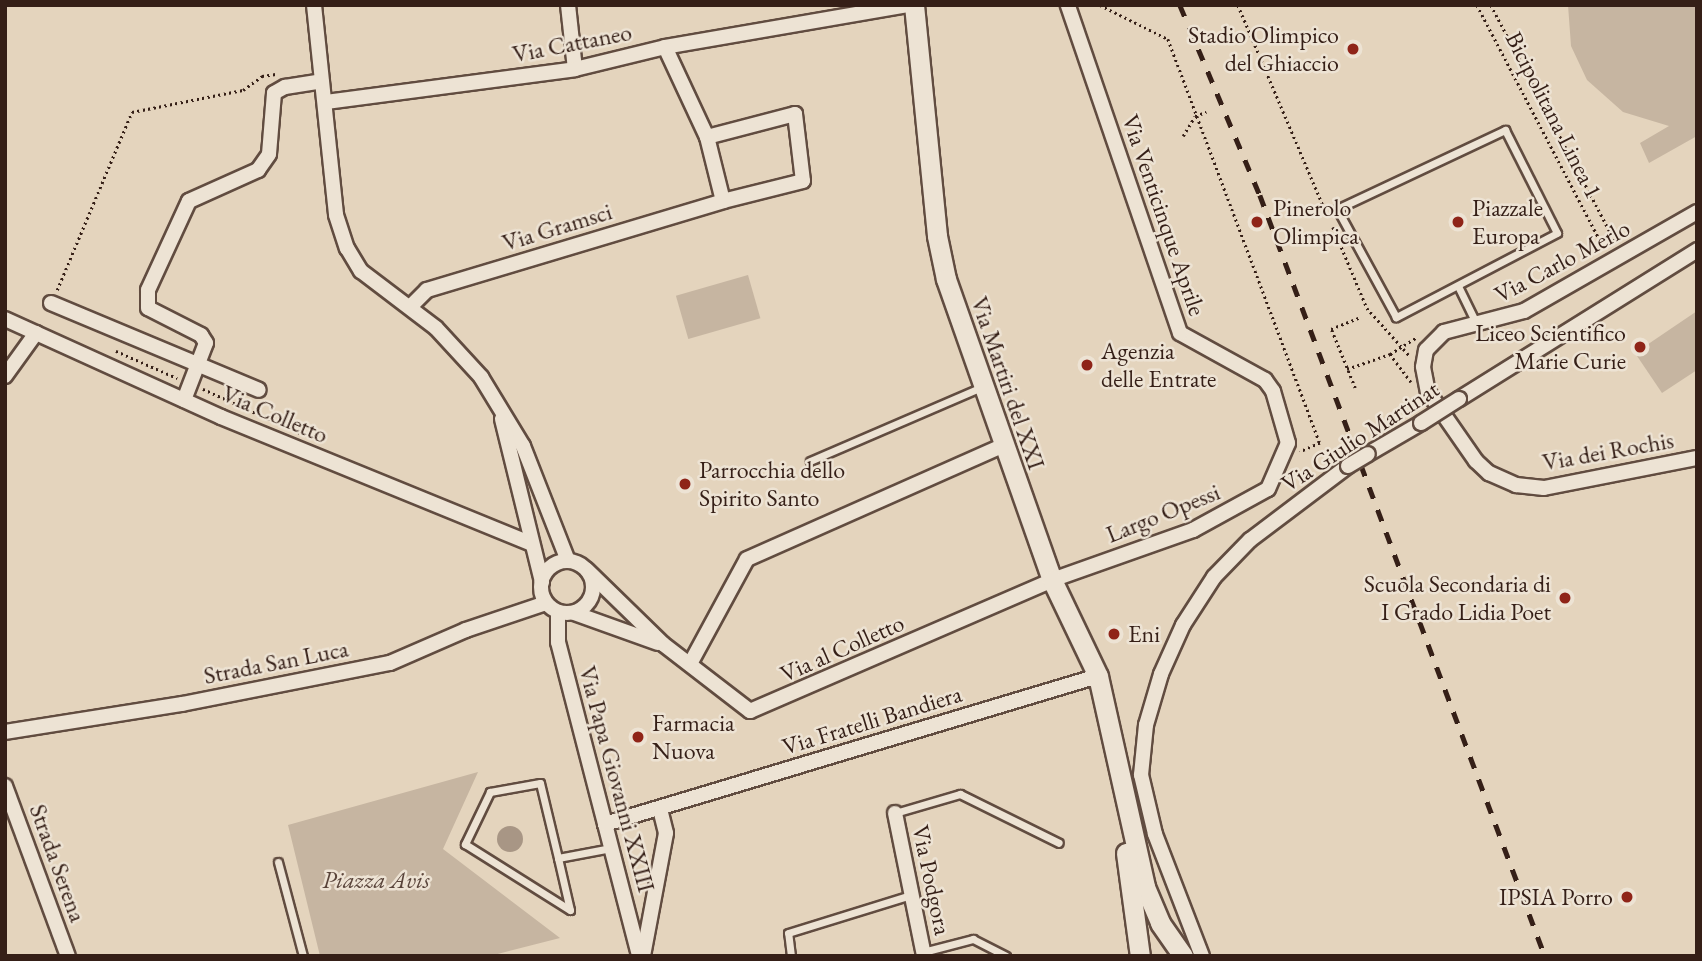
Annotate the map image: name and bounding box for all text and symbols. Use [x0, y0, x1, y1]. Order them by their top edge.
street label: Via Cattaneo [510, 17, 634, 69]
place label: Stadio Olimpico del Ghiaccio [1188, 21, 1339, 77]
street label: Bicipolitana Linea 1 [1500, 27, 1608, 203]
marker: Stadio Olimpico del Ghiaccio [1345, 41, 1361, 57]
street label: Via Venticinque Aprile [1116, 111, 1212, 319]
place label: Pinerolo Olimpica [1273, 194, 1359, 250]
place label: Piazzale Europa [1472, 194, 1543, 250]
street label: Via Gramsci [499, 197, 615, 257]
marker: Pinerolo Olimpica [1247, 212, 1267, 232]
street label: Via Carlo Merlo [1489, 213, 1635, 309]
marker: Piazzale Europa [1450, 214, 1466, 230]
street label: Via Martiri del XXI [965, 293, 1051, 473]
place label: Liceo Scientifico Marie Curie [1475, 319, 1626, 375]
place label: Agenzia delle Entrate [1101, 337, 1216, 393]
marker: Liceo Scientifico Marie Curie [1632, 339, 1648, 355]
marker: Agenzia delle Entrate [1079, 357, 1095, 373]
street label: Via Giulio Martinat [1276, 374, 1444, 498]
street label: Via Colletto [218, 379, 332, 449]
street label: Via dei Rochis [1540, 425, 1676, 477]
place label: Parrocchia dello Spirito Santo [699, 456, 845, 512]
marker: Parrocchia dello Spirito Santo [677, 476, 693, 492]
street label: Largo Opessi [1102, 477, 1224, 549]
place label: Scuola Secondaria di I Grado Lidia Poet [1364, 570, 1551, 626]
marker: Scuola Secondaria di I Grado Lidia Poet [1557, 590, 1573, 606]
street label: Via al Colletto [776, 608, 908, 688]
place label: Eni [1128, 620, 1160, 648]
marker: Eni [1106, 626, 1122, 642]
street label: Strada San Luca [201, 634, 351, 690]
street label: Via Papa Giovanni XXIII [573, 663, 661, 895]
street label: Via Fratelli Bandiera [779, 679, 965, 761]
place label: Farmacia Nuova [652, 709, 735, 765]
marker: Farmacia Nuova [630, 729, 646, 745]
street label: Strada Serena [23, 800, 93, 926]
street label: Via Podgora [906, 822, 958, 938]
park label: Piazza Avis [322, 866, 430, 894]
place label: IPSIA Porro [1499, 883, 1613, 911]
marker: IPSIA Porro [1619, 889, 1635, 905]

